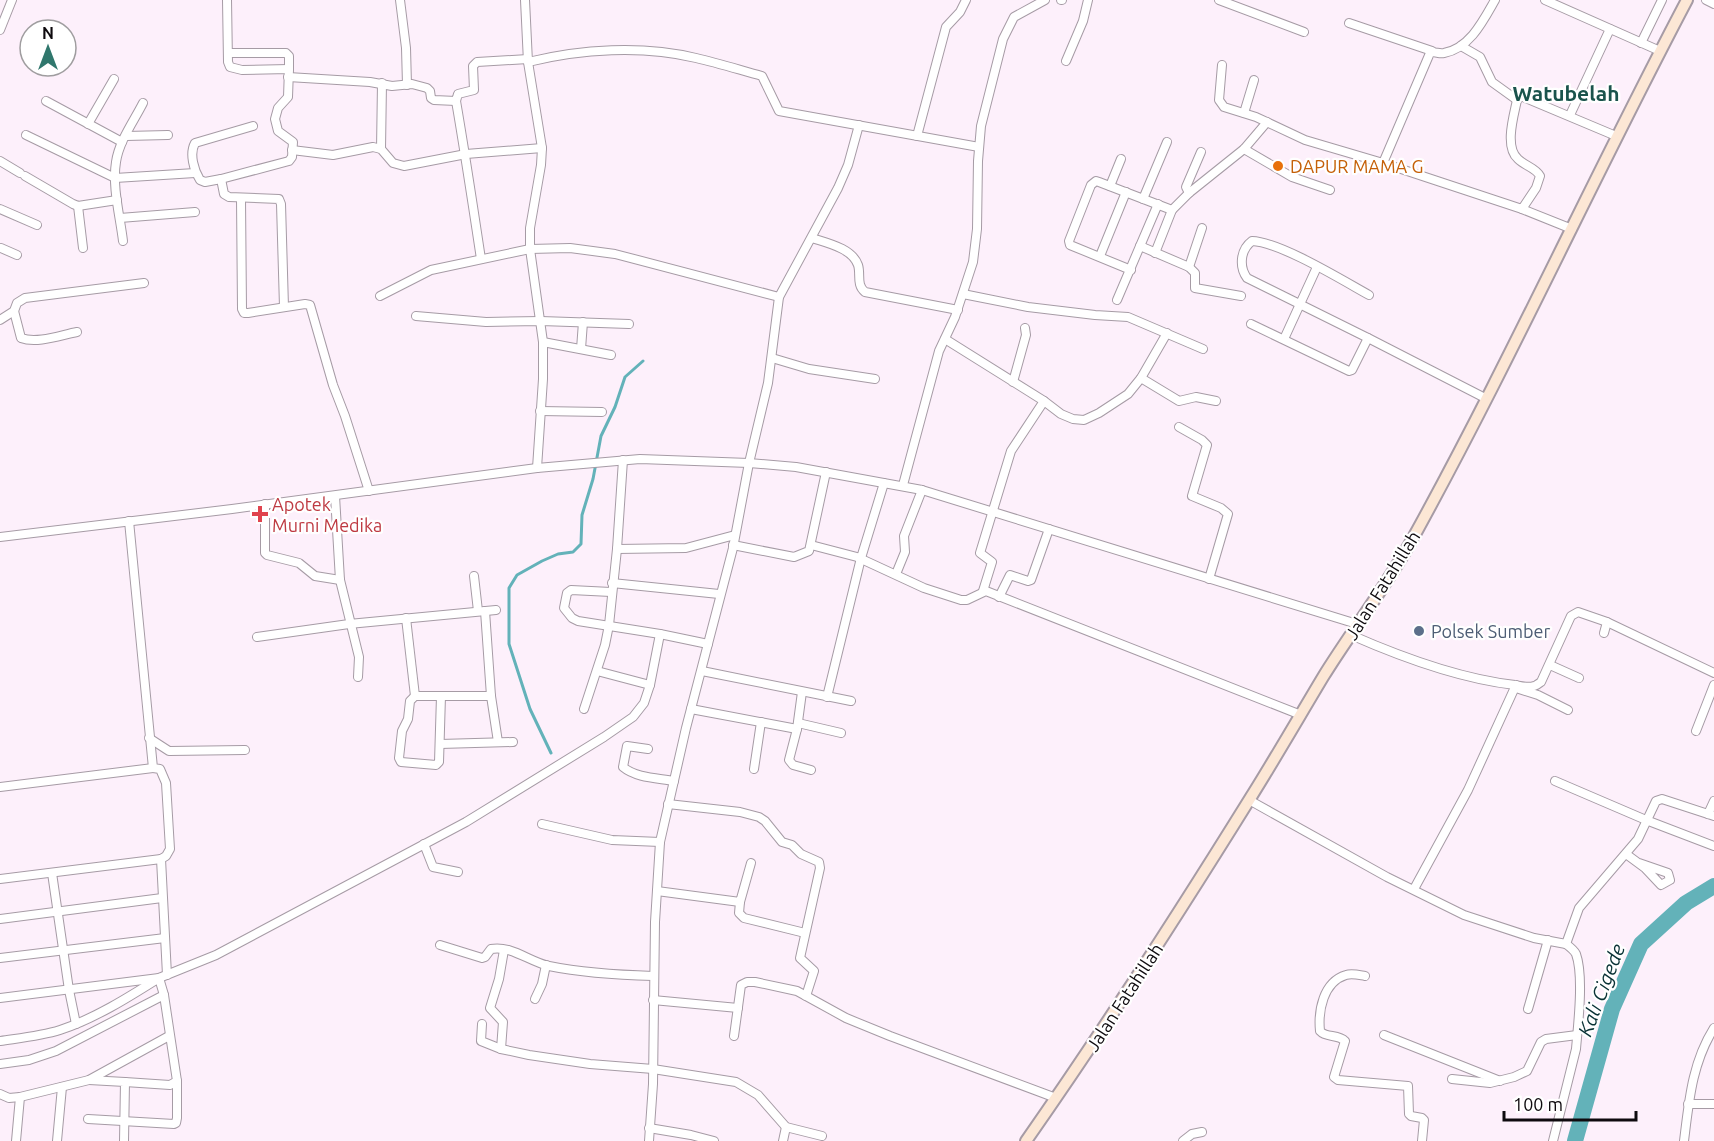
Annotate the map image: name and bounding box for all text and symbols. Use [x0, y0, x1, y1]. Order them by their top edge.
north arrow [18, 18, 78, 78]
text: N [42, 24, 54, 42]
district label: Watubelah [1513, 81, 1619, 105]
place label: DAPUR MAMA G [1290, 156, 1423, 176]
marker: DAPUR MAMA G [1271, 159, 1285, 173]
place label: Apotek Murni Medika [272, 494, 382, 535]
marker: Apotek Murni Medika [253, 507, 267, 521]
street label: Jalan Fatahillah [1341, 527, 1423, 643]
place label: Polsek Sumber [1431, 621, 1550, 641]
marker: Polsek Sumber [1412, 624, 1426, 638]
street label: Jalan Fatahillah [1082, 939, 1166, 1055]
water label: Kali Cigede [1573, 940, 1629, 1040]
scale bar [1504, 1084, 1636, 1122]
text: 100 m [1513, 1094, 1563, 1114]

